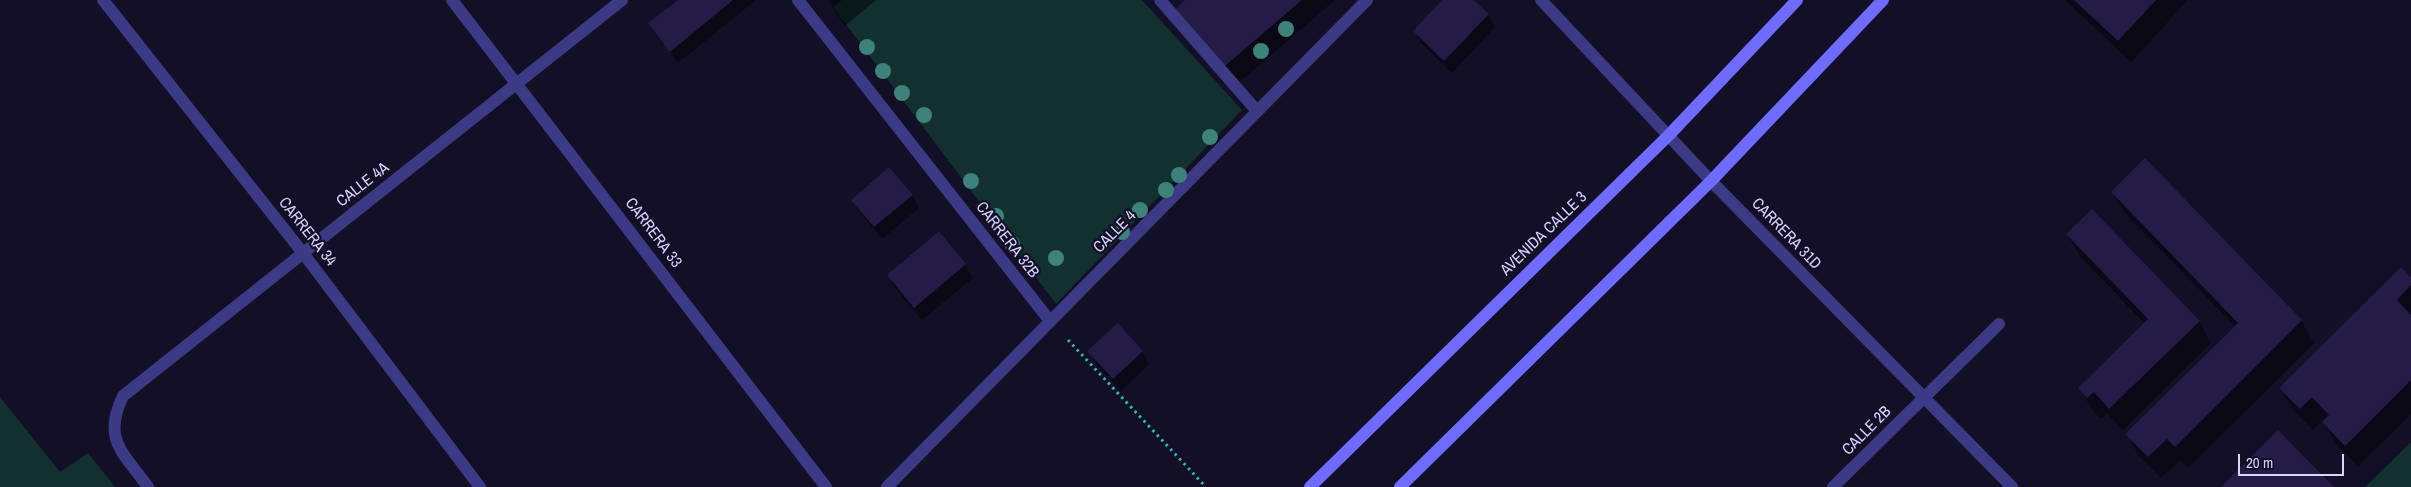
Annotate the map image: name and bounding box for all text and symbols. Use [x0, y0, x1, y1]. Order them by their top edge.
street label: CALLE 4A [333, 159, 393, 211]
street label: AVENIDA CALLE 3 [1497, 188, 1591, 280]
street label: CARRERA 34 [274, 194, 340, 270]
street label: CARRERA 33 [621, 194, 685, 272]
street label: CARRERA 31D [1747, 194, 1825, 274]
street label: CARRERA 32B [971, 198, 1043, 282]
street label: CALLE 4 [1090, 207, 1140, 257]
street label: CALLE 2B [1839, 403, 1895, 459]
scale bar [2241, 444, 2347, 476]
text: 20 m [2246, 452, 2273, 473]

